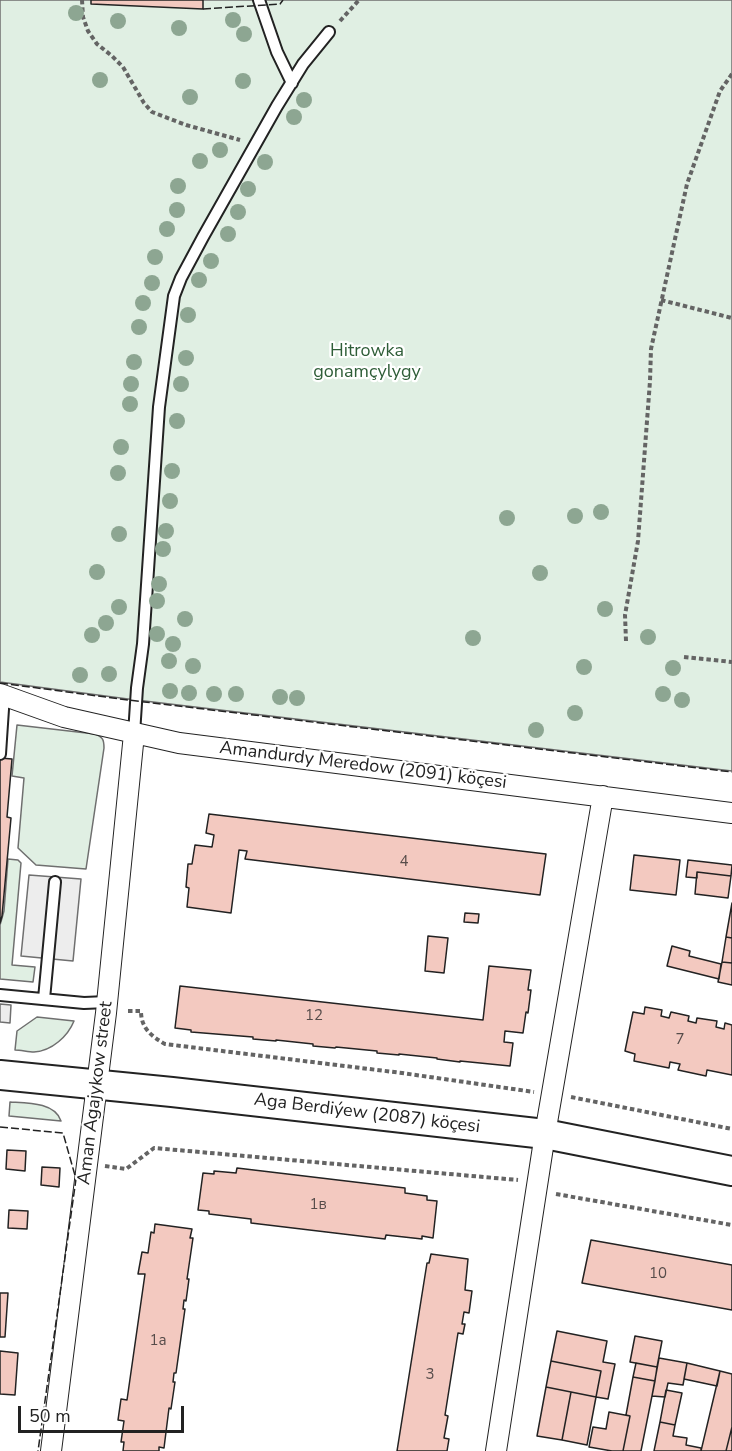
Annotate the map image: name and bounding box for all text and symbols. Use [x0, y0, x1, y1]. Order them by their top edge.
park label: Hitrowka gonamçylygy [313, 341, 421, 384]
street label: Amandurdy Meredow (2091) köçesi [218, 738, 508, 794]
house number: 4 [400, 853, 408, 871]
street label: Aman Agajykow street [74, 1000, 118, 1186]
house number: 12 [305, 1007, 323, 1025]
house number: 7 [676, 1031, 684, 1049]
street label: Aga Berdiýew (2087) köçesi [253, 1089, 481, 1139]
house number: 1в [309, 1196, 327, 1214]
house number: 10 [649, 1265, 667, 1283]
house number: 1а [149, 1332, 167, 1350]
house number: 3 [426, 1366, 434, 1384]
scale bar [21, 1394, 188, 1432]
text: 50 m [29, 1404, 71, 1428]

